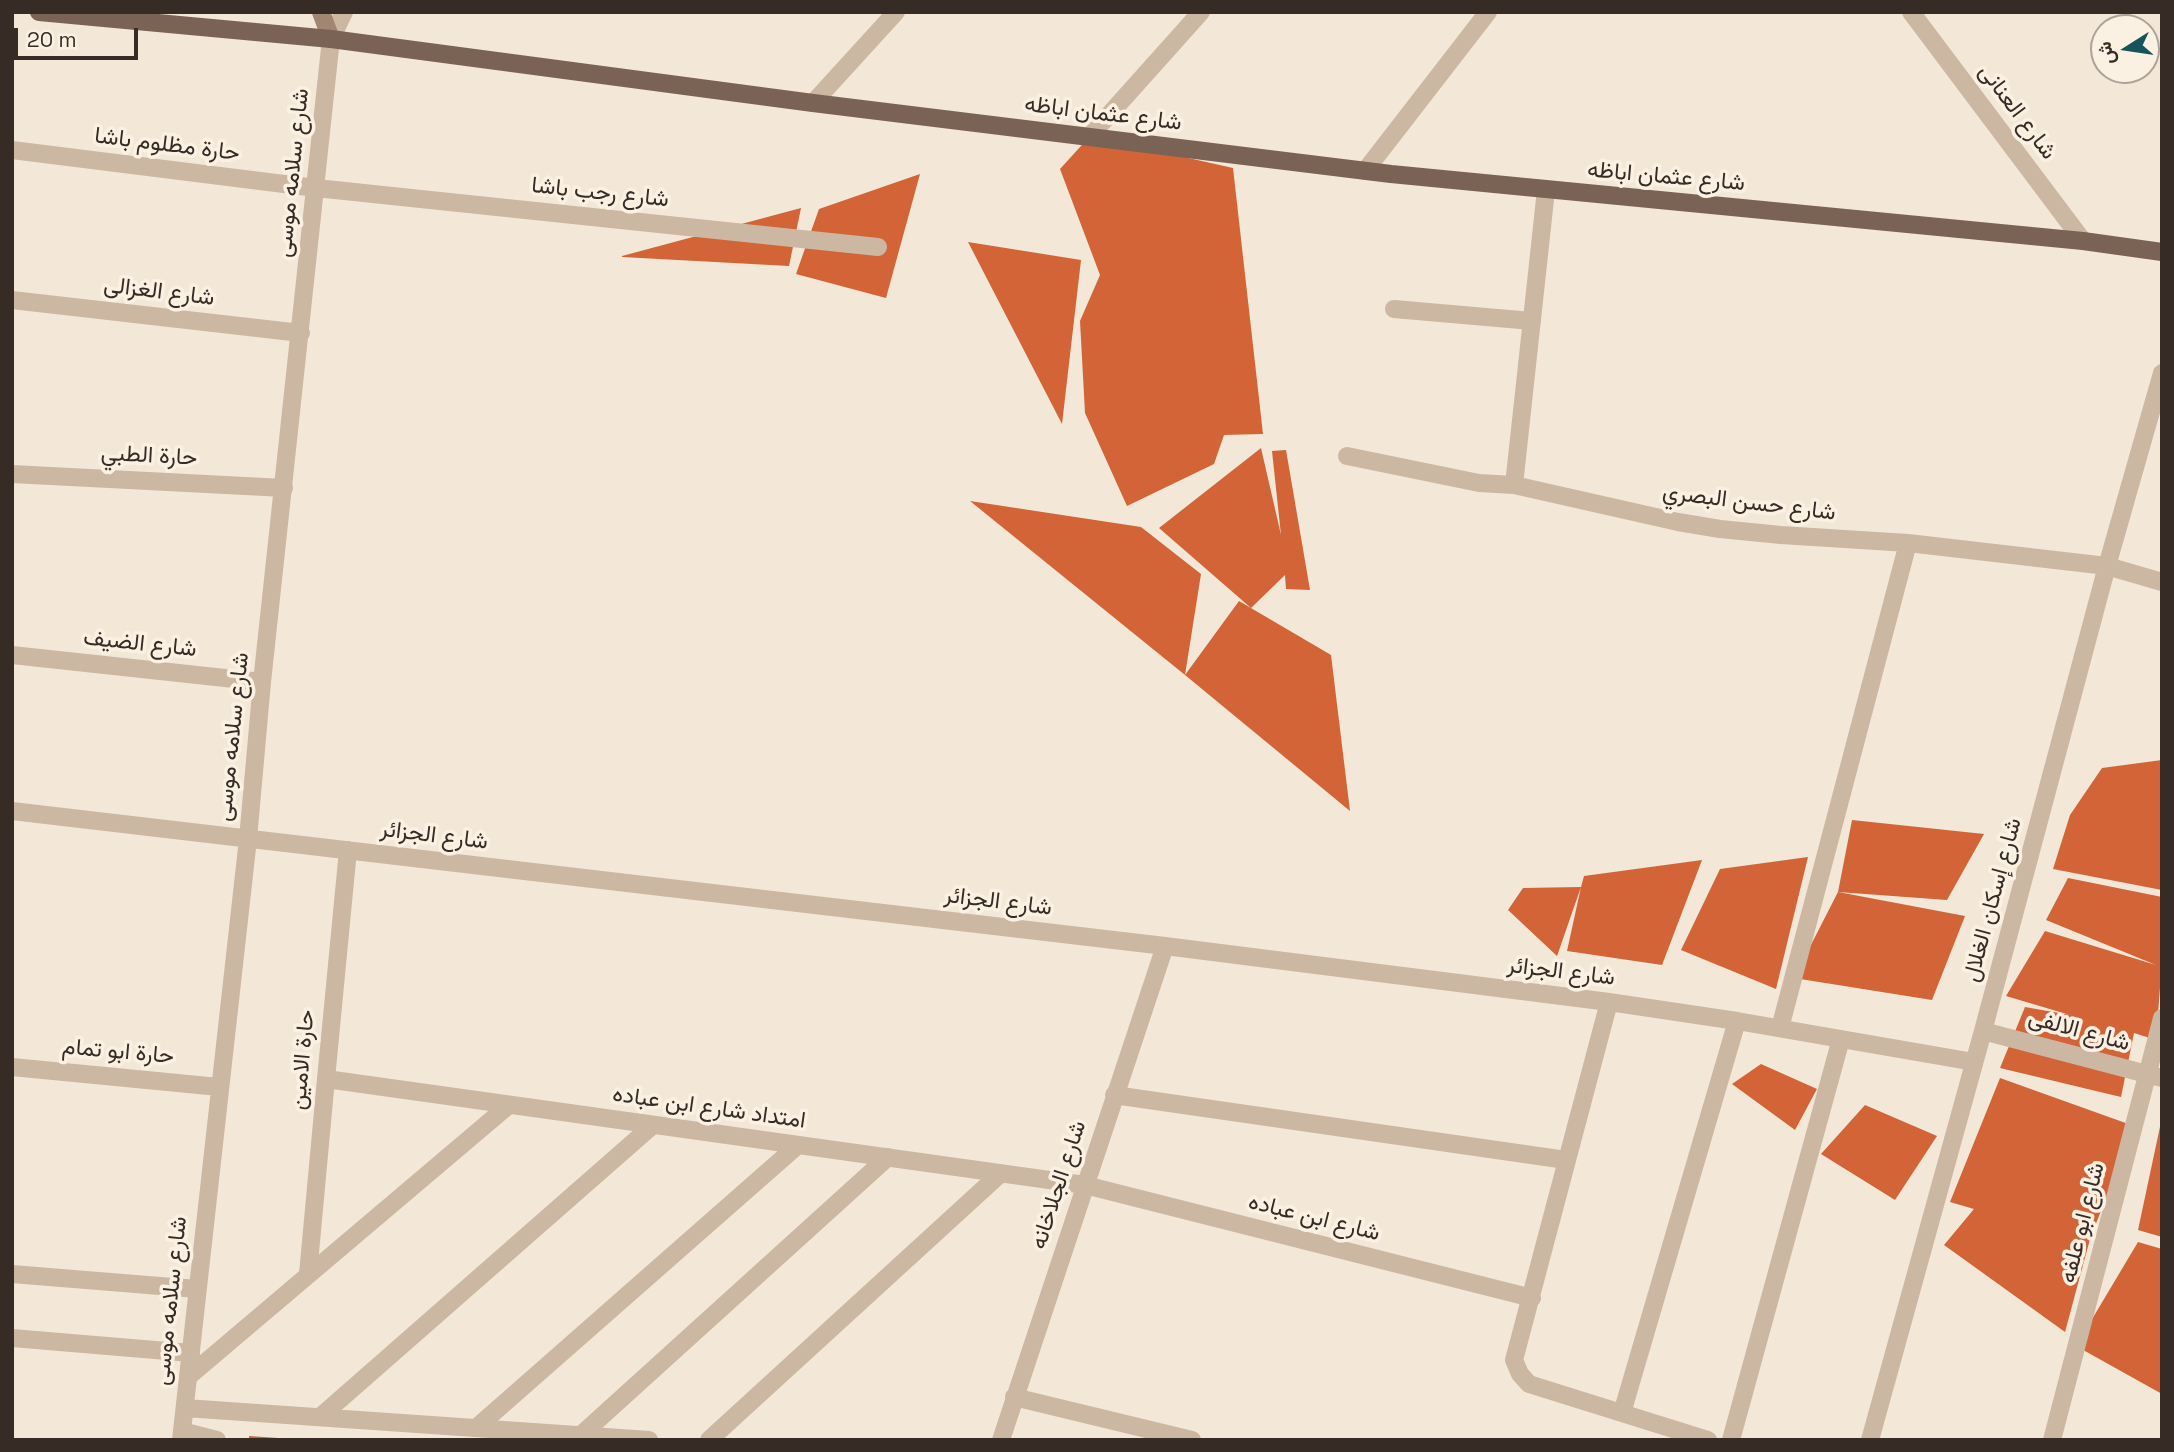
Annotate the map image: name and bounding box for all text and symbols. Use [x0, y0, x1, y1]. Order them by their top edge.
scale bar [18, 14, 142, 58]
north arrow [2090, 14, 2160, 84]
text: 20 m [27, 26, 77, 53]
text: ش [2091, 39, 2121, 67]
street label: شارع العنانى [1972, 59, 2062, 165]
street label: شارع سلامه موسى [270, 87, 316, 259]
street label: شارع عثمان اباظه [1023, 91, 1183, 137]
street label: حارة مظلوم باشا [93, 122, 241, 168]
street label: شارع عثمان اباظه [1586, 156, 1746, 198]
street label: شارع رجب باشا [530, 172, 670, 214]
street label: شارع الغزالى [102, 272, 216, 312]
street label: حارة الطبي [100, 440, 198, 472]
street label: شارع حسن البصري [1661, 479, 1837, 527]
street label: شارع الضيف [82, 624, 198, 664]
street label: شارع سلامه موسى [210, 651, 256, 823]
street label: شارع إسكان الغلال [1958, 815, 2028, 985]
street label: شارع الجزائر [379, 816, 489, 856]
street label: شارع الجزائر [943, 882, 1053, 922]
street label: شارع الجزائر [1506, 952, 1616, 992]
street label: شارع الالفى [2025, 1004, 2133, 1058]
street label: حارة الامين [285, 1009, 321, 1111]
street label: حارة ابو تمام [61, 1033, 175, 1071]
street label: امتداد شارع ابن عباده [611, 1081, 807, 1135]
street label: شارع الجلاخانه [1025, 1117, 1093, 1253]
street label: شارع ابو علفه [2055, 1160, 2111, 1286]
street label: شارع ابن عباده [1245, 1188, 1383, 1248]
street label: شارع سلامه موسى [148, 1215, 194, 1387]

